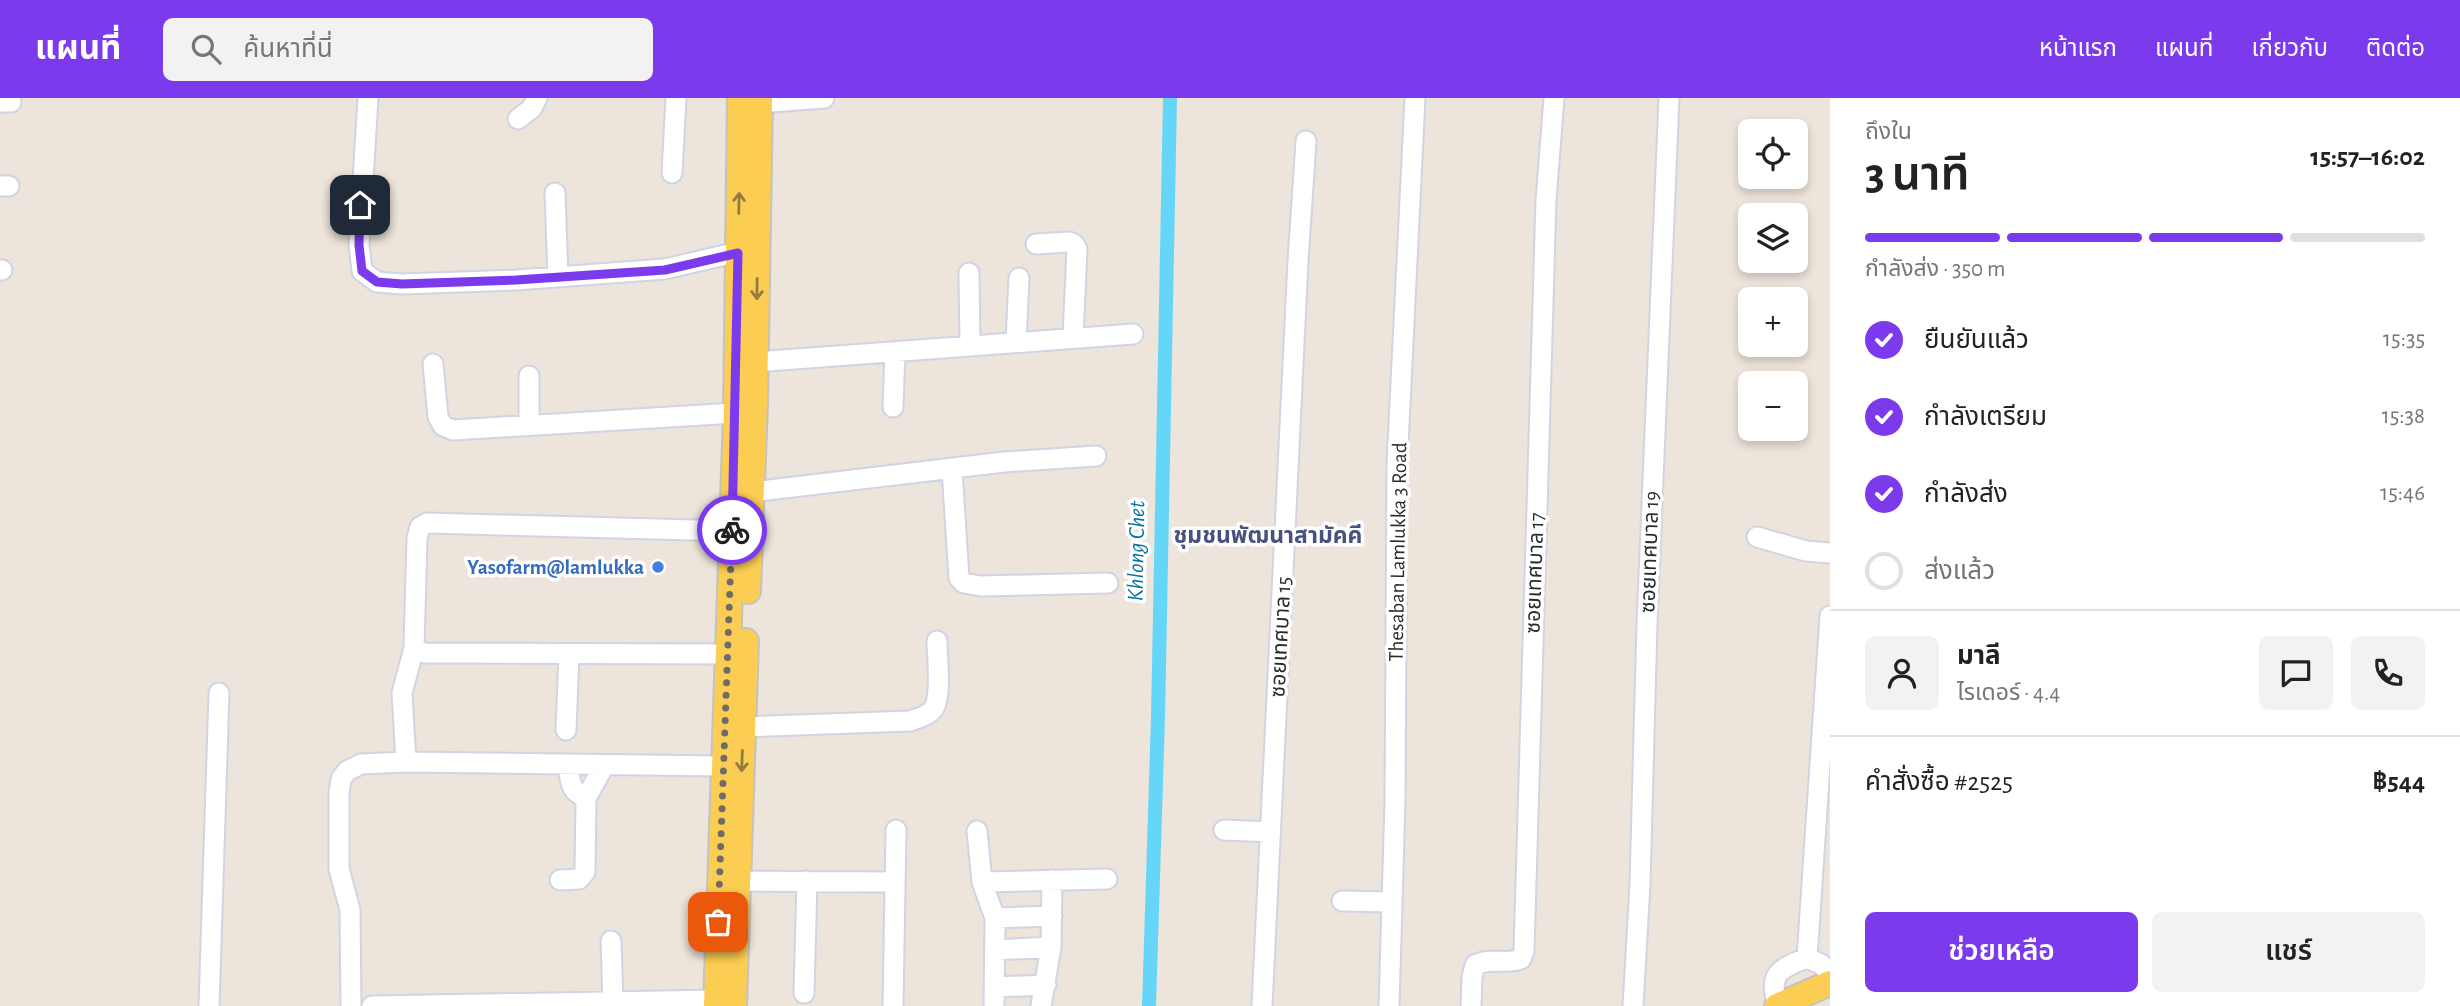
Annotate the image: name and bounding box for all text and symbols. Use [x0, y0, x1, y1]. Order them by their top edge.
search box [163, 18, 653, 81]
icon: search [187, 30, 225, 68]
text: แผนที่ [35, 33, 121, 66]
text: ค้นหาที่นี่ [243, 36, 333, 62]
text: หน้าแรก [2039, 37, 2117, 61]
text: แผนที่ [2155, 37, 2213, 61]
text: เกี่ยวกับ [2251, 37, 2328, 61]
text: ติดต่อ [2366, 37, 2425, 61]
map controls [1738, 119, 1808, 441]
button: locate [1738, 119, 1808, 189]
text: ถึงใน [1865, 121, 1912, 144]
text: 15:57–16:02 [2310, 144, 2425, 170]
text: 3 นาที [1865, 152, 1969, 198]
pin [330, 175, 390, 235]
icon: home [341, 186, 379, 224]
one-way arrow [732, 192, 746, 215]
button: layers [1738, 203, 1808, 273]
text: กำลังส่ง · 350 m [1865, 258, 2005, 281]
one-way arrow [750, 277, 763, 300]
button: + [1738, 287, 1808, 357]
icon: check [1865, 321, 1903, 359]
text: ยืนยันแล้ว [1924, 327, 2029, 353]
text: 15:35 [2383, 328, 2425, 351]
button: − [1738, 371, 1808, 441]
icon: check [1865, 398, 1903, 436]
text: กำลังเตรียม [1924, 404, 2047, 430]
text: 15:38 [2382, 405, 2425, 428]
street label: Thesaban Lamlukka 3 Road [1386, 442, 1410, 662]
icon: check [1865, 475, 1903, 513]
text: กำลังส่ง [1924, 481, 2008, 507]
text: 15:46 [2380, 482, 2425, 505]
street label: ซอยเทศบาล 19 [1637, 491, 1663, 613]
courier [697, 495, 767, 565]
water label: Khlong Chet [1125, 500, 1149, 602]
icon: bike [713, 511, 751, 549]
street label: ซอยเทศบาล 17 [1522, 512, 1548, 634]
district label: ชุมชนพัฒนาสามัคคี [1174, 524, 1362, 549]
place label: Yasofarm@lamlukka [467, 557, 644, 578]
text: ส่งแล้ว [1924, 558, 1995, 584]
marker: Yasofarm@lamlukka [650, 559, 666, 575]
street label: ซอยเทศบาล 15 [1267, 576, 1295, 698]
button: person [1865, 636, 1939, 710]
button: chat [2259, 636, 2333, 710]
button: phone [2351, 636, 2425, 710]
text: มาลี [1957, 643, 2001, 669]
text: ไรเดอร์ · 4.4 [1957, 682, 2060, 705]
one-way arrow [736, 749, 749, 772]
text: คำสั่งซื้อ #2525 [1865, 769, 2013, 795]
text: ฿544 [2373, 769, 2425, 795]
pin [688, 892, 748, 952]
icon: bag [699, 903, 737, 941]
button: ช่วยเหลือ [1865, 912, 2138, 992]
button: แชร์ [2152, 912, 2425, 992]

